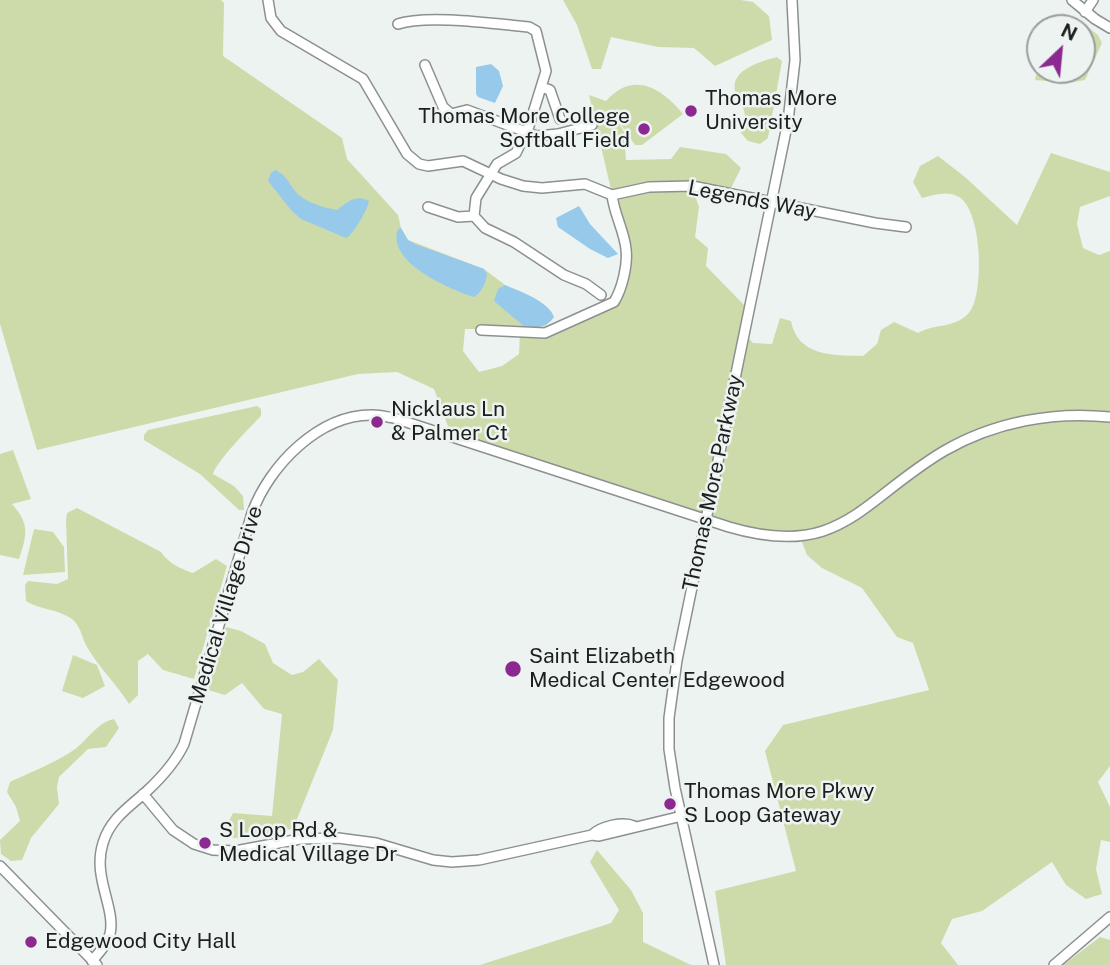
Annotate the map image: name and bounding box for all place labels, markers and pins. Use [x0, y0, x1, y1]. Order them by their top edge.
place label: Thomas More University [705, 86, 837, 136]
marker: Thomas More University [683, 103, 699, 119]
place label: Thomas More College Softball Field [418, 104, 630, 154]
marker: Thomas More College Softball Field [636, 121, 652, 137]
place label: Nicklaus Ln & Palmer Ct [391, 397, 508, 447]
marker: Nicklaus Ln & Palmer Ct [369, 414, 385, 430]
place label: Saint Elizabeth Medical Center Edgewood [529, 644, 785, 694]
marker: Saint Elizabeth Medical Center Edgewood [503, 659, 523, 679]
place label: Thomas More Pkwy S Loop Gateway [684, 779, 874, 829]
marker: Thomas More Pkwy S Loop Gateway [662, 796, 678, 812]
place label: S Loop Rd & Medical Village Dr [219, 818, 397, 868]
marker: S Loop Rd & Medical Village Dr [197, 835, 213, 851]
place label: Edgewood City Hall [45, 929, 237, 955]
marker: Edgewood City Hall [23, 934, 39, 950]

